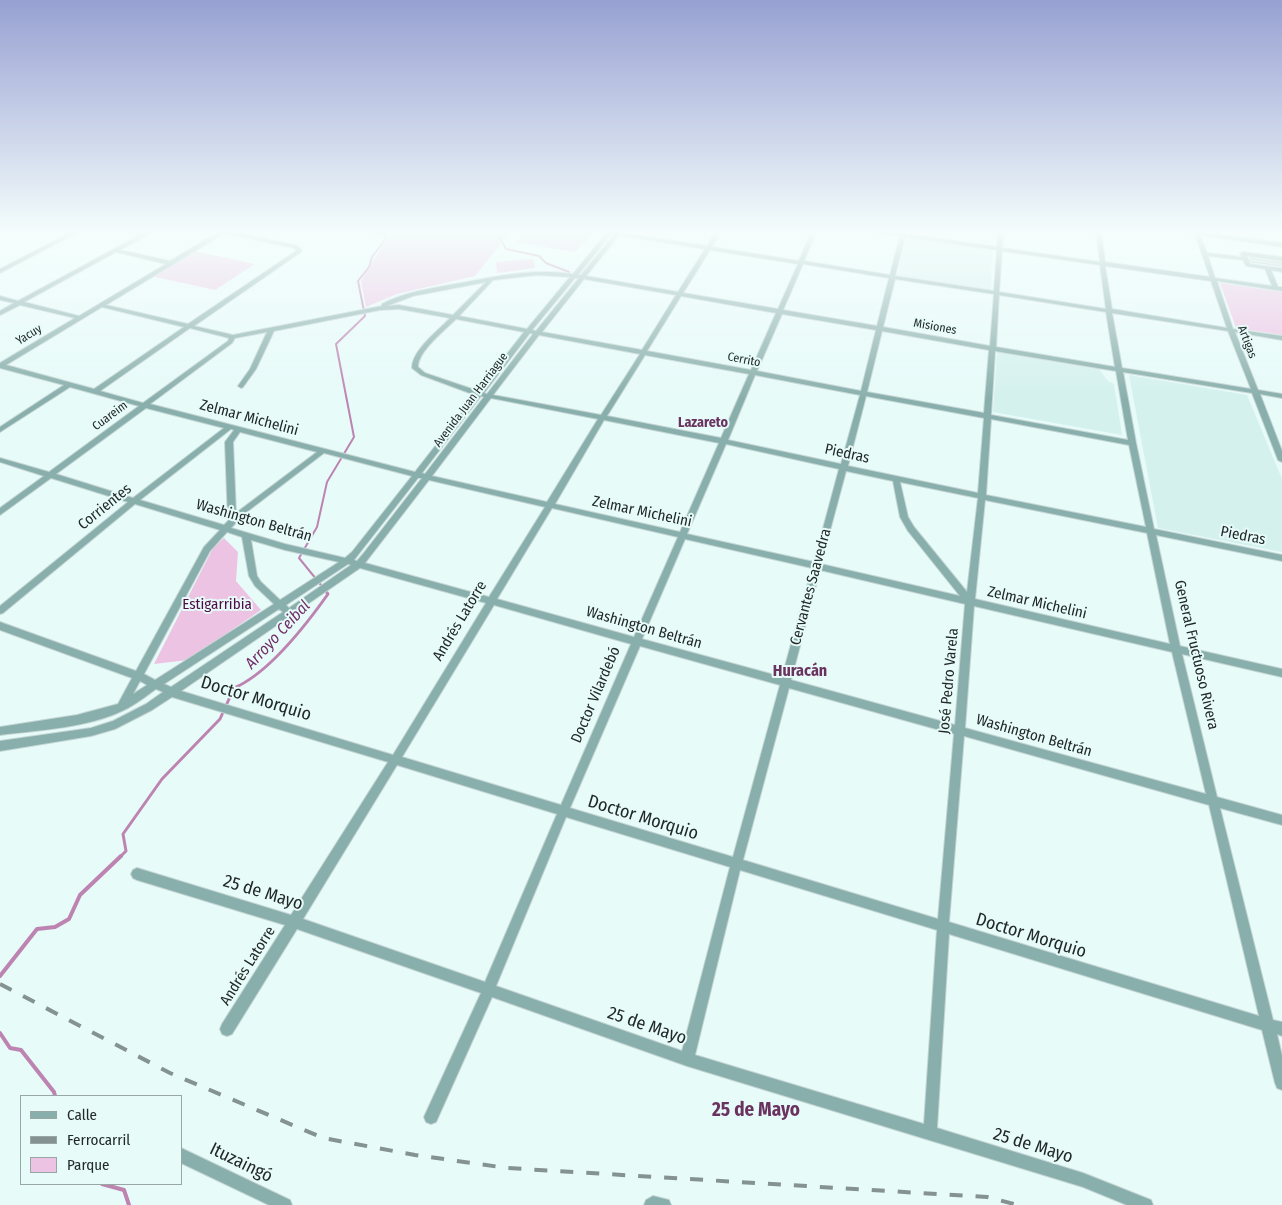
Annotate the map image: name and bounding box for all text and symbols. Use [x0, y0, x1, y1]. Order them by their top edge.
street label: Misiones [912, 316, 958, 338]
street label: Yacuy [13, 322, 45, 348]
street label: Artigas [1234, 324, 1260, 360]
street label: Avenida Juan Harriague [431, 350, 511, 450]
street label: Cerrito [726, 350, 762, 370]
street label: Zelmar Michelini [198, 396, 300, 440]
street label: Cuareim [90, 398, 130, 434]
district label: Lazareto [678, 415, 728, 431]
street label: Piedras [823, 440, 871, 468]
street label: Corrientes [75, 480, 135, 534]
street label: Zelmar Michelini [591, 493, 693, 531]
street label: Washington Beltrán [194, 496, 314, 546]
street label: Piedras [1219, 523, 1267, 549]
street label: Cervantes Saavedra [787, 527, 835, 647]
street label: Andrés Latorre [429, 578, 491, 664]
street label: General Fructuoso Rivera [1170, 578, 1222, 732]
street label: Zelmar Michelini [986, 583, 1088, 623]
park label: Estigarribia [182, 596, 252, 614]
water label: Arroyo Ceibal [241, 597, 315, 673]
street label: Washington Beltrán [584, 603, 704, 653]
street label: José Pedro Varela [935, 627, 963, 735]
street label: Doctor Vilardebó [568, 644, 624, 746]
district label: Huracán [773, 662, 827, 682]
street label: Doctor Morquio [198, 672, 314, 726]
street label: Washington Beltrán [974, 711, 1094, 761]
street label: Doctor Morquio [585, 791, 701, 845]
street label: 25 de Mayo [221, 871, 305, 915]
street label: Doctor Morquio [973, 909, 1089, 963]
street label: Andrés Latorre [217, 923, 279, 1009]
street label: 25 de Mayo [605, 1002, 689, 1050]
legend [20, 1095, 182, 1185]
district label: 25 de Mayo [712, 1100, 800, 1122]
text: Calle [67, 1106, 97, 1124]
street label: 25 de Mayo [991, 1124, 1075, 1168]
text: Ferrocarril [67, 1131, 130, 1149]
street label: Ituzaingó [206, 1139, 276, 1187]
text: Parque [67, 1156, 110, 1174]

